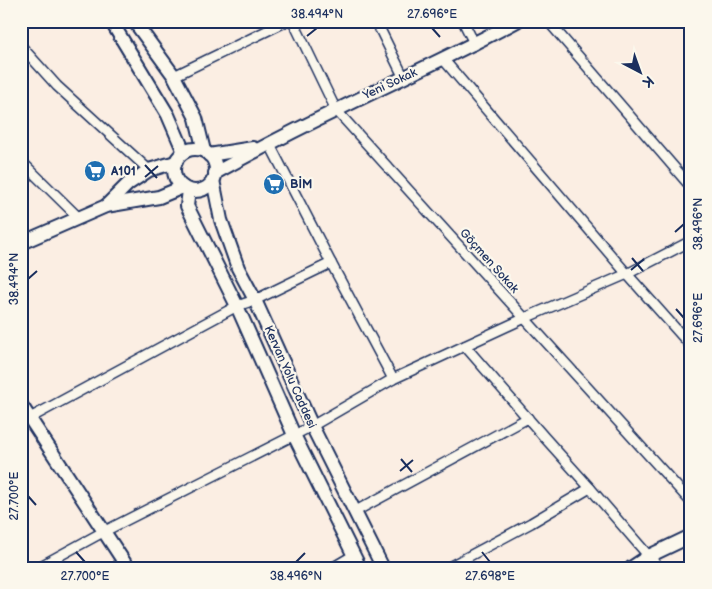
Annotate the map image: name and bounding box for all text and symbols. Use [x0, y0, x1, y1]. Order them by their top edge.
text: 38.494°N [291, 7, 343, 22]
text: 27.696°E [407, 7, 457, 22]
north arrow [614, 48, 664, 98]
street label: Yeni Sokak [360, 65, 420, 103]
text: K [639, 72, 657, 91]
supermarket icon: A101 [83, 159, 107, 183]
place label: A101 [110, 164, 136, 179]
supermarket icon: BİM [262, 172, 286, 196]
place label: BİM [290, 175, 312, 192]
text: 38.496°N [691, 198, 706, 250]
street label: Göçmen Sokak [456, 226, 522, 296]
text: 38.494°N [7, 253, 22, 305]
text: 27.696°E [691, 293, 706, 343]
street label: Kervan Yolu Caddesi [261, 323, 320, 431]
text: 27.700°E [7, 472, 22, 520]
text: 27.700°E [61, 569, 109, 584]
text: 38.496°N [270, 569, 322, 584]
text: 27.698°E [465, 569, 515, 584]

